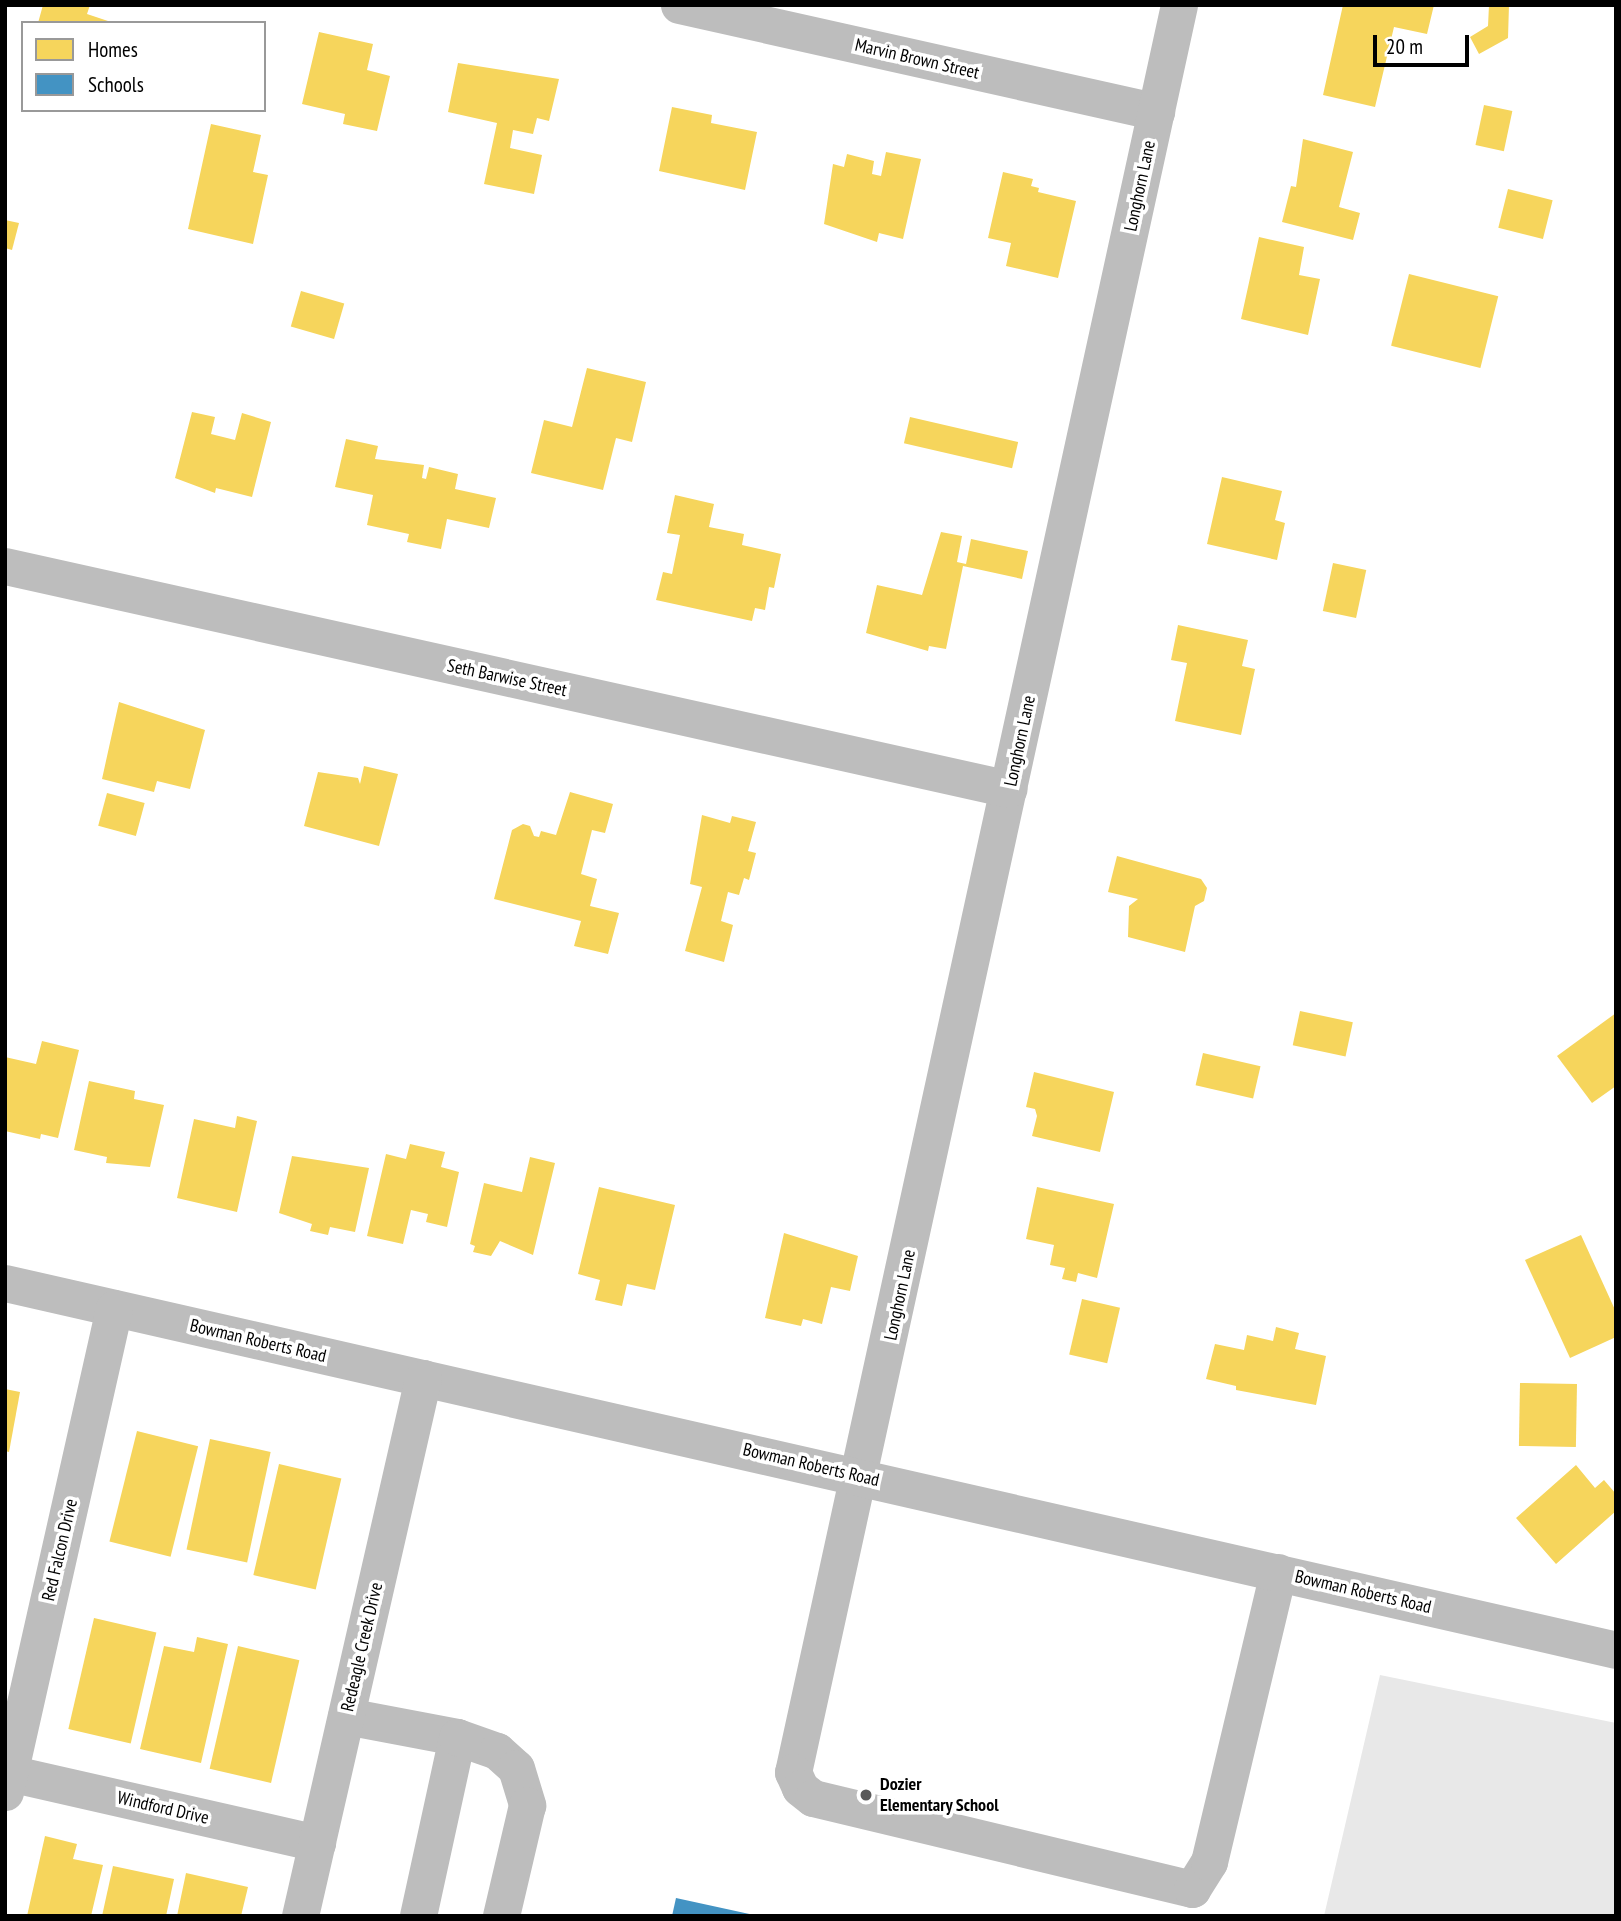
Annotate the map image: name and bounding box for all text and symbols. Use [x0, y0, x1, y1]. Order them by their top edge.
legend [21, 21, 266, 112]
scale bar [1376, 21, 1472, 65]
text: 20 m [1386, 33, 1423, 60]
street label: Marvin Brown Street [853, 34, 981, 84]
text: Homes [88, 36, 138, 63]
text: Schools [88, 71, 144, 98]
street label: Longhorn Lane [1120, 139, 1160, 233]
street label: Seth Barwise Street [445, 655, 569, 701]
street label: Longhorn Lane [1000, 694, 1040, 788]
street label: Longhorn Lane [880, 1248, 920, 1342]
street label: Bowman Roberts Road [188, 1315, 328, 1367]
street label: Bowman Roberts Road [741, 1439, 881, 1491]
street label: Red Falcon Drive [38, 1497, 82, 1603]
street label: Bowman Roberts Road [1293, 1566, 1433, 1618]
street label: Redeagle Creek Drive [337, 1580, 387, 1714]
place label: Dozier Elementary School [880, 1774, 999, 1816]
street label: Windford Drive [115, 1787, 211, 1829]
marker: Dozier Elementary School [858, 1787, 874, 1803]

